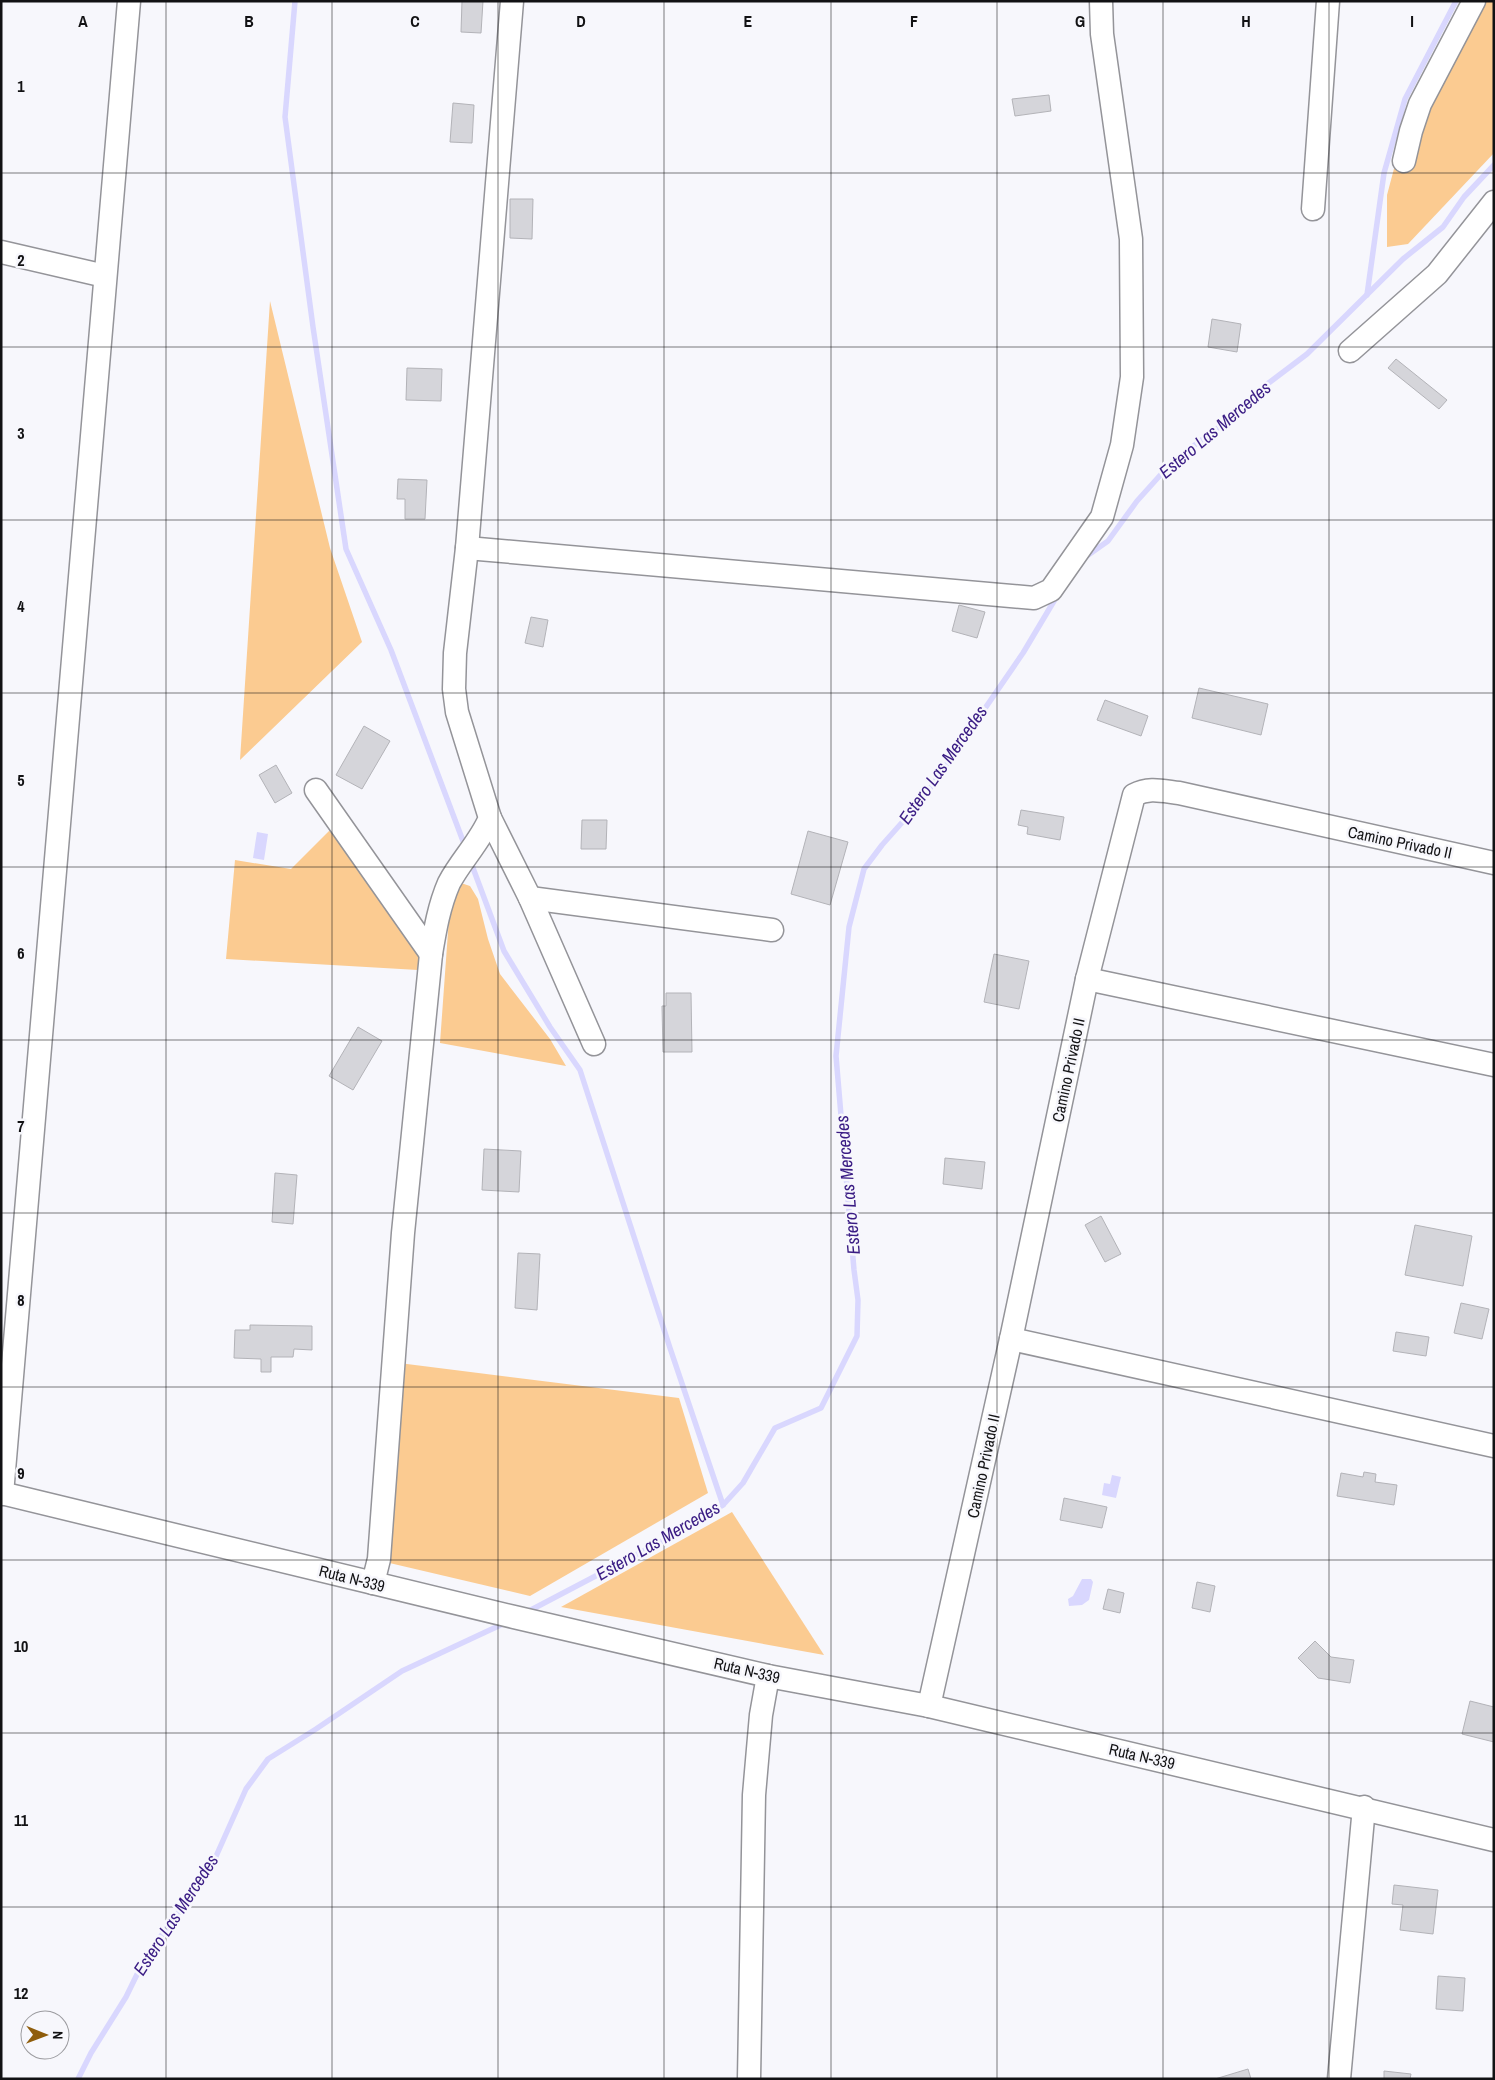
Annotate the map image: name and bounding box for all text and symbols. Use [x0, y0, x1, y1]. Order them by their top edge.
text: A [78, 10, 88, 32]
text: B [244, 10, 254, 32]
text: C [410, 10, 420, 32]
text: D [576, 10, 586, 32]
text: E [744, 10, 753, 32]
text: F [910, 10, 918, 32]
text: G [1075, 10, 1085, 32]
text: H [1241, 10, 1251, 32]
text: I [1410, 10, 1414, 32]
text: 1 [17, 75, 25, 97]
text: 2 [17, 249, 25, 271]
water label: Estero Las Mercedes [1153, 375, 1276, 484]
text: 3 [17, 422, 25, 444]
text: 4 [17, 595, 25, 617]
water label: Estero Las Mercedes [892, 700, 993, 829]
text: 5 [17, 769, 25, 791]
street label: Camino Privado II [1346, 820, 1454, 864]
text: 6 [17, 942, 25, 964]
street label: Camino Privado II [1046, 1016, 1090, 1124]
water label: Estero Las Mercedes [829, 1114, 866, 1256]
text: 7 [17, 1115, 25, 1137]
text: 8 [17, 1289, 25, 1311]
street label: Camino Privado II [961, 1412, 1005, 1520]
text: 9 [17, 1462, 25, 1484]
water label: Estero Las Mercedes [591, 1495, 724, 1586]
street label: Ruta N-339 [317, 1559, 387, 1597]
text: 10 [14, 1635, 28, 1657]
street label: Ruta N-339 [712, 1652, 782, 1688]
street label: Ruta N-339 [1107, 1738, 1177, 1774]
text: 11 [14, 1809, 29, 1831]
water label: Estero Las Mercedes [127, 1849, 224, 1980]
text: 12 [14, 1982, 28, 2004]
north arrow [20, 2010, 70, 2060]
text: N [49, 2031, 67, 2040]

